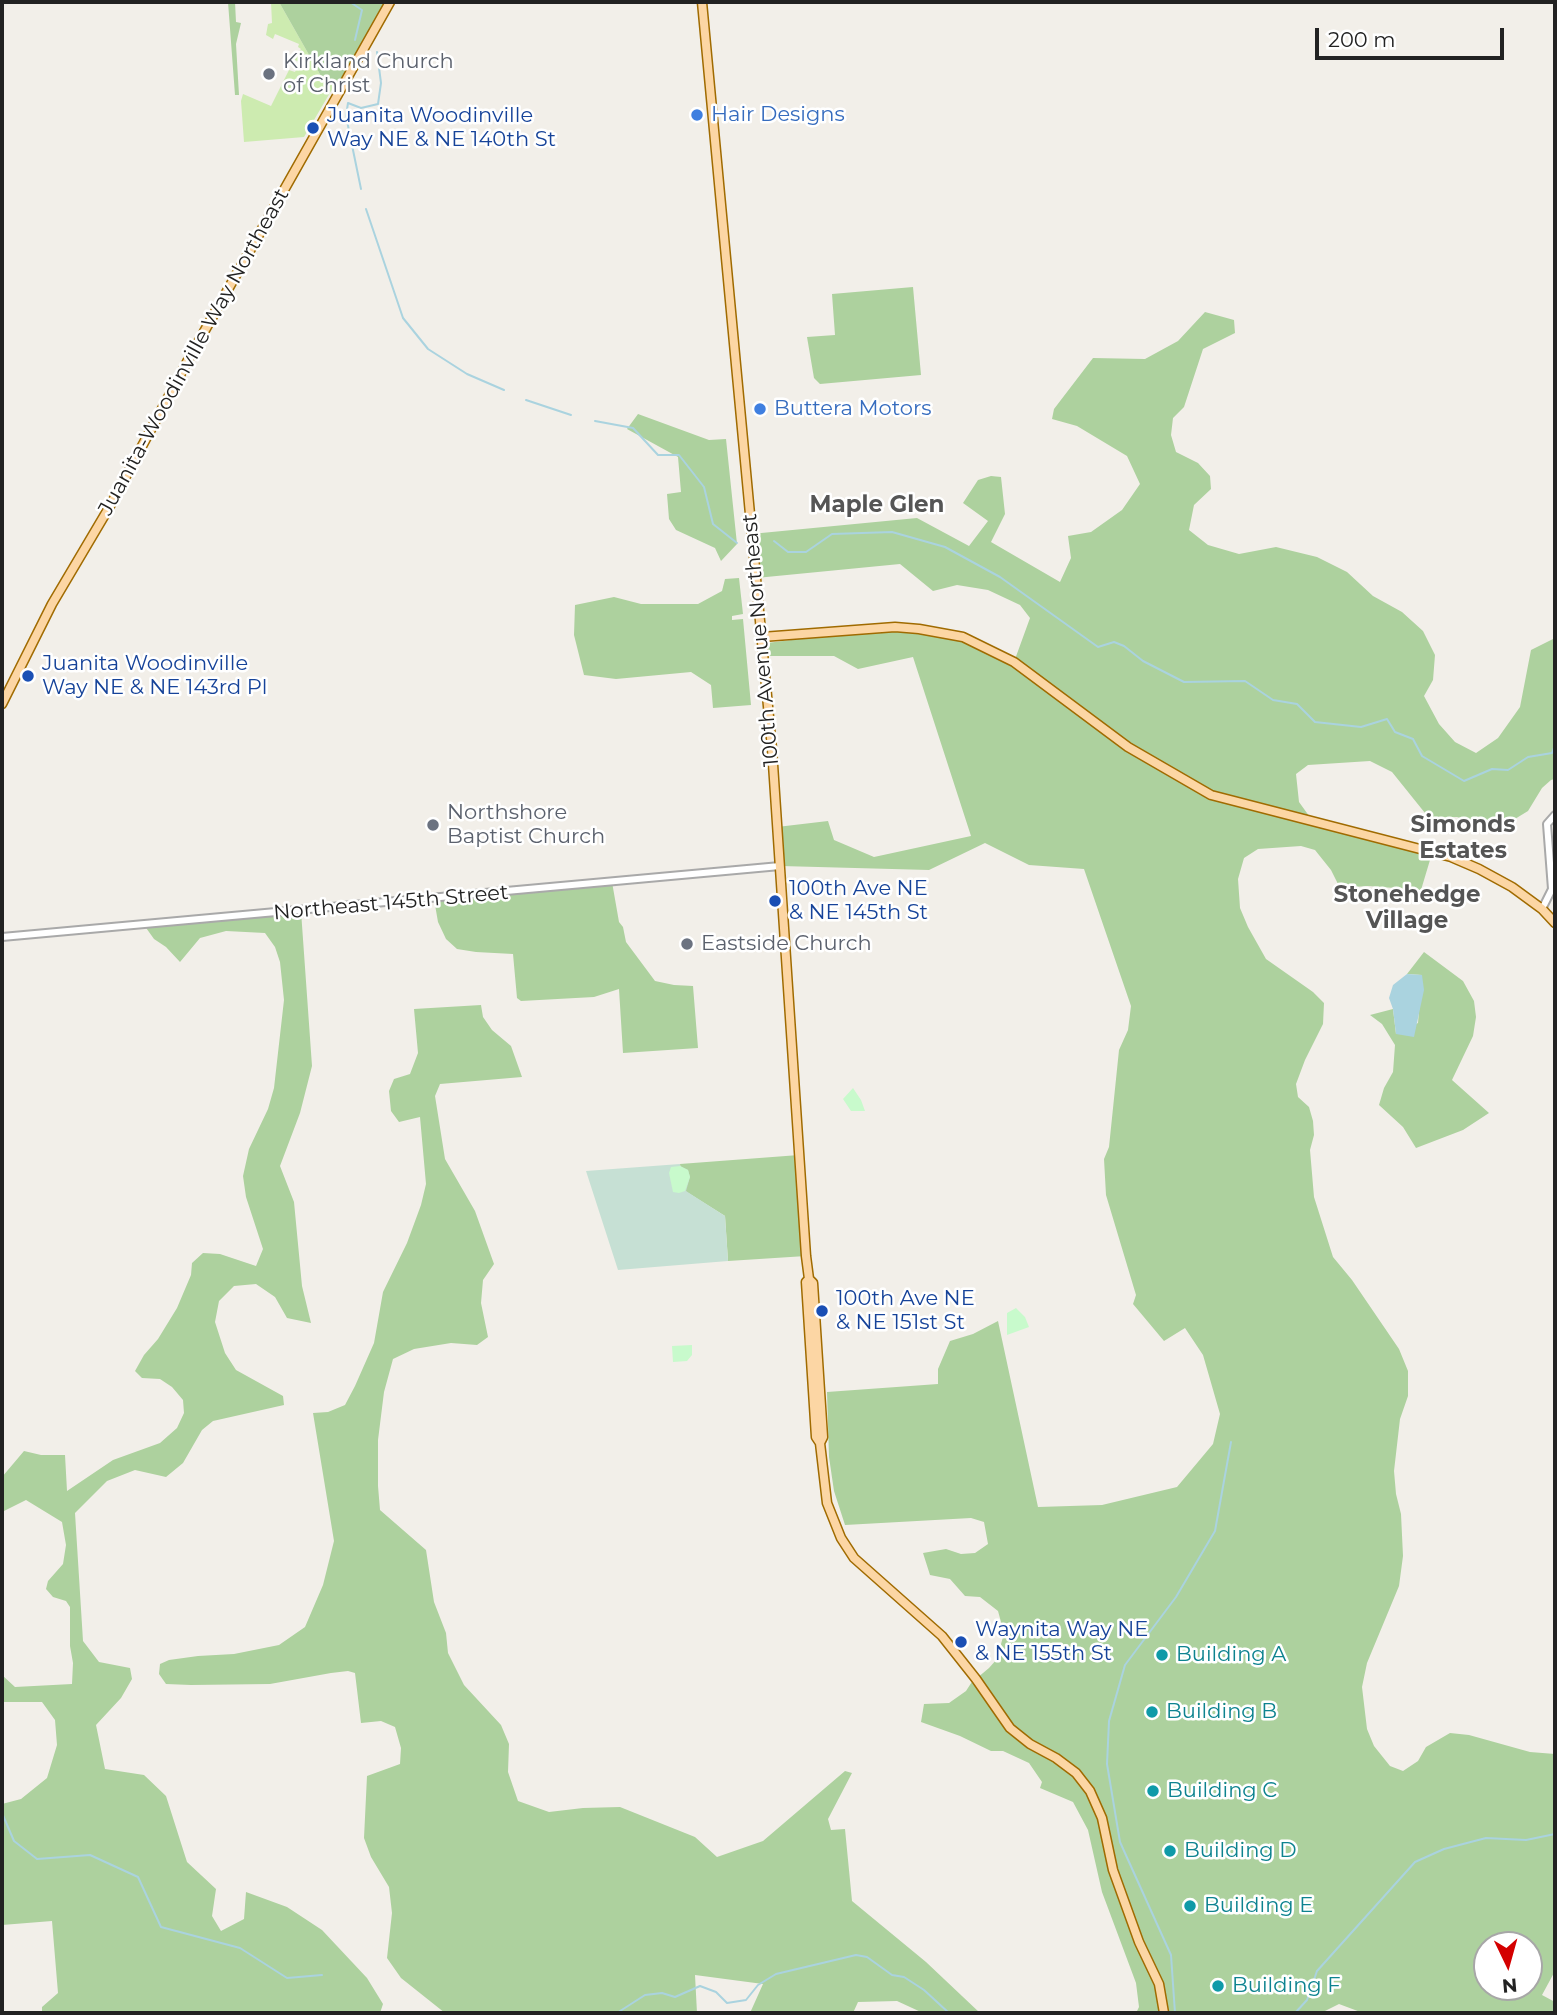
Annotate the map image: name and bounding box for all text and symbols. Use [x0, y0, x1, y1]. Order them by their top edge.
scale bar [1319, 14, 1508, 58]
text: 200 m [1328, 27, 1395, 52]
place label: Kirkland Church of Christ [283, 49, 454, 99]
marker: Kirkland Church of Christ [261, 66, 277, 82]
place label: Hair Designs [711, 102, 845, 128]
place label: Juanita Woodinville Way NE & NE 140th St [327, 103, 556, 153]
marker: Hair Designs [689, 107, 705, 123]
marker: Juanita Woodinville Way NE & NE 140th St [305, 120, 321, 136]
street label: Juanita-Woodinville Way Northeast [93, 184, 295, 520]
place label: Buttera Motors [774, 396, 932, 422]
marker: Buttera Motors [752, 401, 768, 417]
district label: Maple Glen [809, 491, 945, 519]
street label: 100th Avenue Northeast [737, 512, 785, 768]
place label: Juanita Woodinville Way NE & NE 143rd Pl [42, 651, 267, 701]
marker: Juanita Woodinville Way NE & NE 143rd Pl [20, 668, 36, 684]
place label: Northshore Baptist Church [447, 800, 605, 850]
district label: Simonds Estates [1411, 811, 1515, 865]
marker: Northshore Baptist Church [425, 817, 441, 833]
place label: 100th Ave NE & NE 145th St [789, 876, 928, 926]
street label: Northeast 145th Street [272, 880, 510, 926]
district label: Stonehedge Village [1334, 881, 1480, 935]
marker: 100th Ave NE & NE 145th St [767, 893, 783, 909]
place label: Eastside Church [701, 931, 872, 957]
marker: Eastside Church [679, 936, 695, 952]
place label: 100th Ave NE & NE 151st St [836, 1286, 975, 1336]
marker: 100th Ave NE & NE 151st St [814, 1303, 830, 1319]
place label: Waynita Way NE & NE 155th St [975, 1617, 1148, 1667]
marker: Waynita Way NE & NE 155th St [953, 1634, 969, 1650]
place label: Building A [1176, 1642, 1286, 1668]
marker: Building A [1154, 1647, 1170, 1663]
place label: Building B [1166, 1699, 1277, 1725]
marker: Building B [1144, 1704, 1160, 1720]
place label: Building C [1167, 1778, 1277, 1804]
marker: Building C [1145, 1783, 1161, 1799]
place label: Building D [1184, 1838, 1297, 1864]
marker: Building D [1162, 1843, 1178, 1859]
place label: Building E [1204, 1893, 1313, 1919]
marker: Building E [1182, 1898, 1198, 1914]
north arrow [1473, 1931, 1543, 2001]
place label: Building F [1232, 1973, 1341, 1999]
text: N [1501, 1973, 1518, 1998]
marker: Building F [1210, 1978, 1226, 1994]

